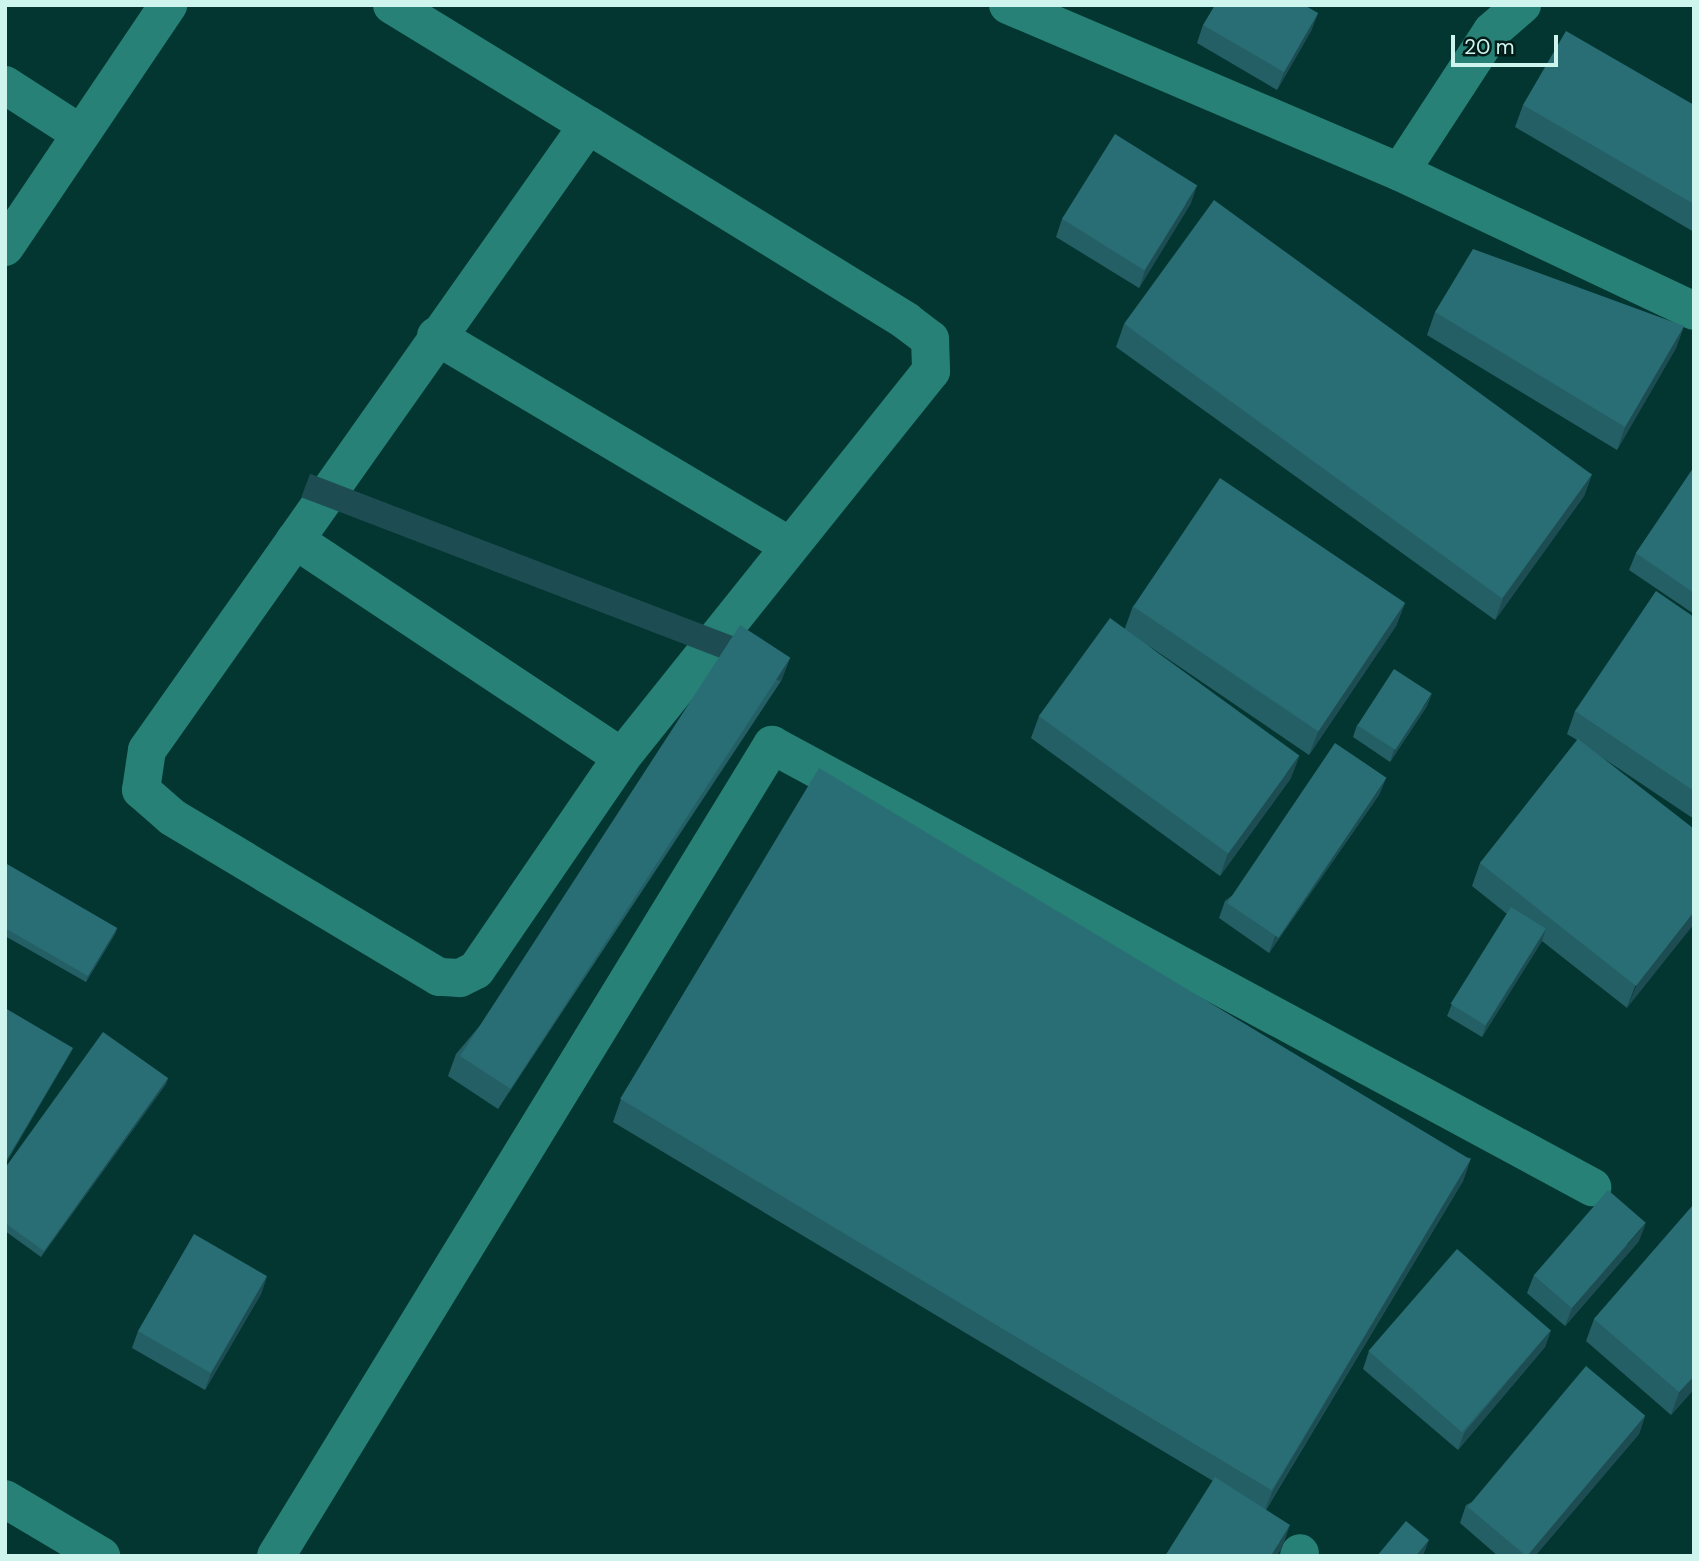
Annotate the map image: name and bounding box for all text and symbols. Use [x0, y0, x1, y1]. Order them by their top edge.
scale bar [1454, 21, 1561, 65]
text: 20 m [1464, 33, 1515, 61]

